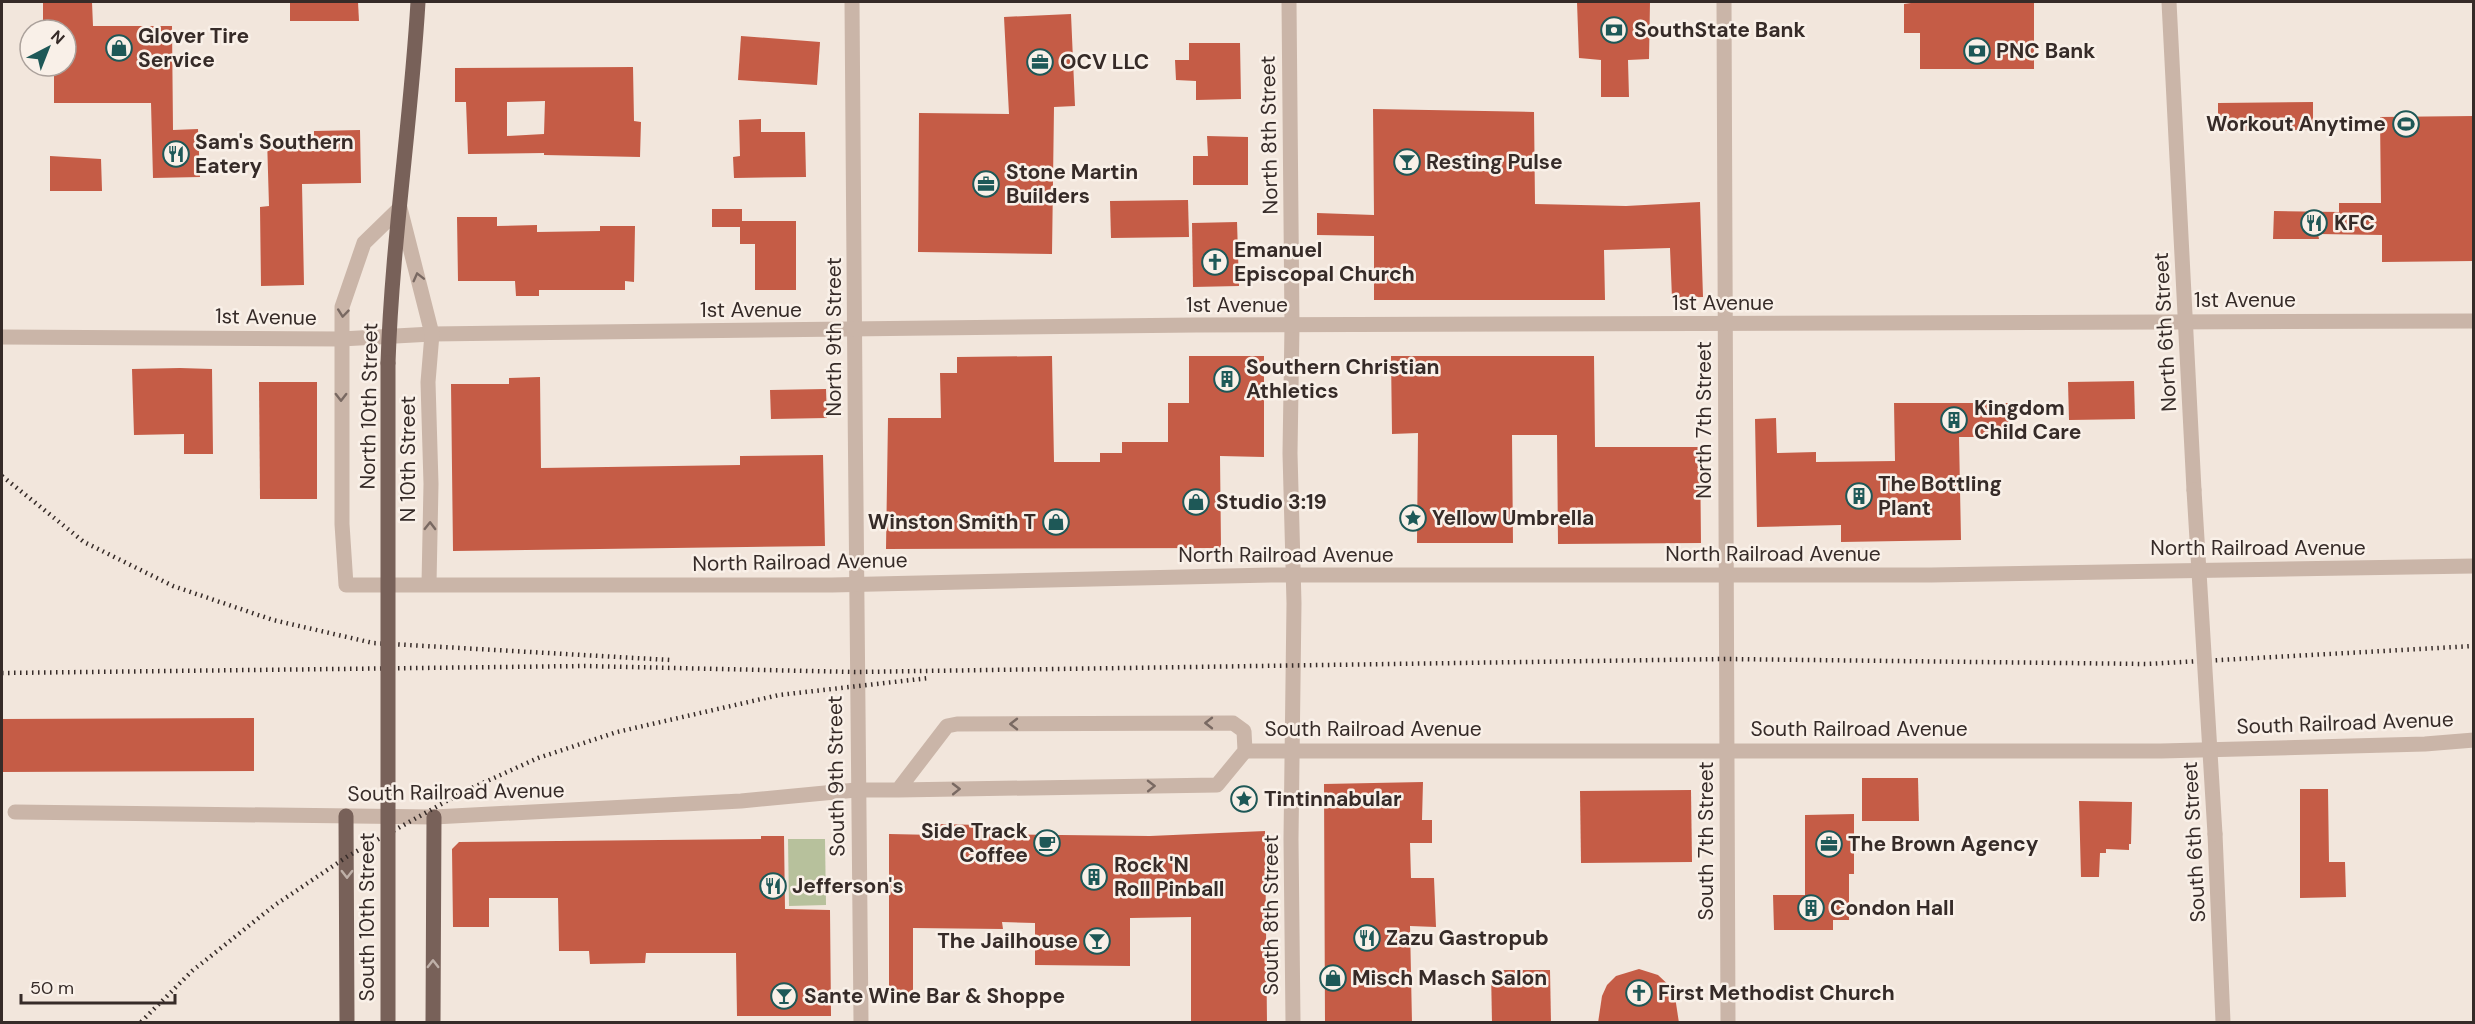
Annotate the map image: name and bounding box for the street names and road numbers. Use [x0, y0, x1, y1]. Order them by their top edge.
street label: North 8th Street [1254, 55, 1284, 215]
street label: North 6th Street [2147, 252, 2183, 412]
street label: North 9th Street [820, 257, 848, 417]
street label: 1st Avenue [2194, 286, 2296, 314]
street label: 1st Avenue [1672, 289, 1774, 317]
street label: 1st Avenue [1186, 291, 1288, 319]
street label: 1st Avenue [700, 296, 802, 324]
street label: 1st Avenue [215, 302, 317, 332]
street label: North 10th Street [354, 322, 384, 490]
street label: North 7th Street [1690, 341, 1718, 499]
street label: N 10th Street [394, 396, 422, 522]
street label: North Railroad Avenue [2150, 534, 2366, 562]
street label: North Railroad Avenue [1665, 540, 1881, 568]
street label: North Railroad Avenue [1178, 541, 1394, 569]
street label: North Railroad Avenue [692, 546, 908, 578]
street label: South 9th Street [821, 695, 851, 857]
street label: South Railroad Avenue [2236, 705, 2454, 741]
street label: South Railroad Avenue [1264, 715, 1482, 743]
street label: South Railroad Avenue [1750, 715, 1968, 743]
street label: South 7th Street [1692, 761, 1720, 921]
street label: South 6th Street [2176, 761, 2212, 923]
street label: South Railroad Avenue [347, 776, 565, 808]
street label: South 10th Street [353, 833, 381, 1001]
street label: South 8th Street [1257, 835, 1285, 995]

